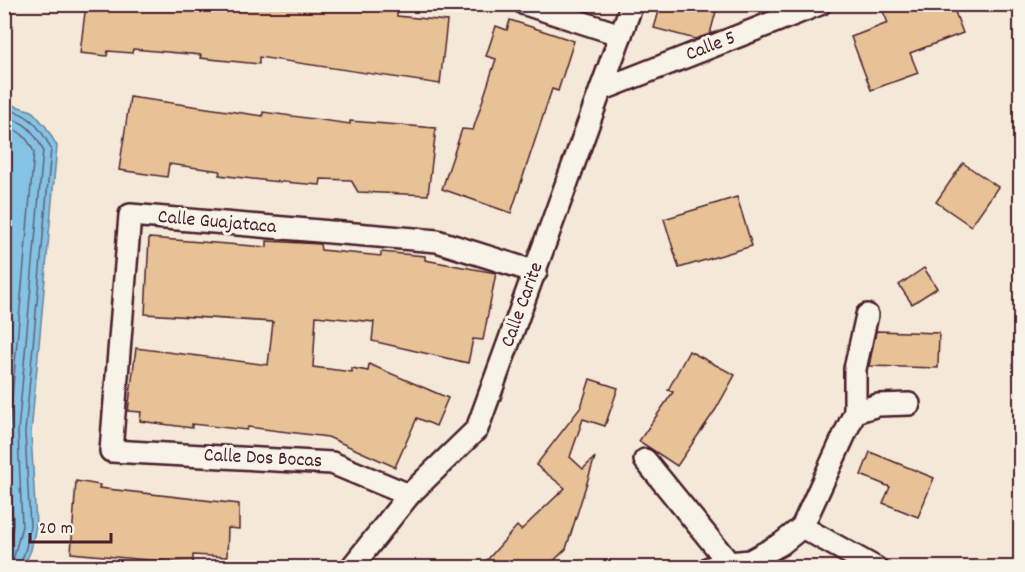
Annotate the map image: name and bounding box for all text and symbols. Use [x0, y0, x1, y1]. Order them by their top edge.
street label: Calle 5 [682, 25, 740, 69]
street label: Calle Guajataca [156, 204, 278, 242]
street label: Calle Carite [495, 258, 551, 351]
street label: Calle Dos Bocas [203, 442, 323, 476]
scale bar [30, 506, 111, 544]
text: 20 m [39, 517, 73, 542]

